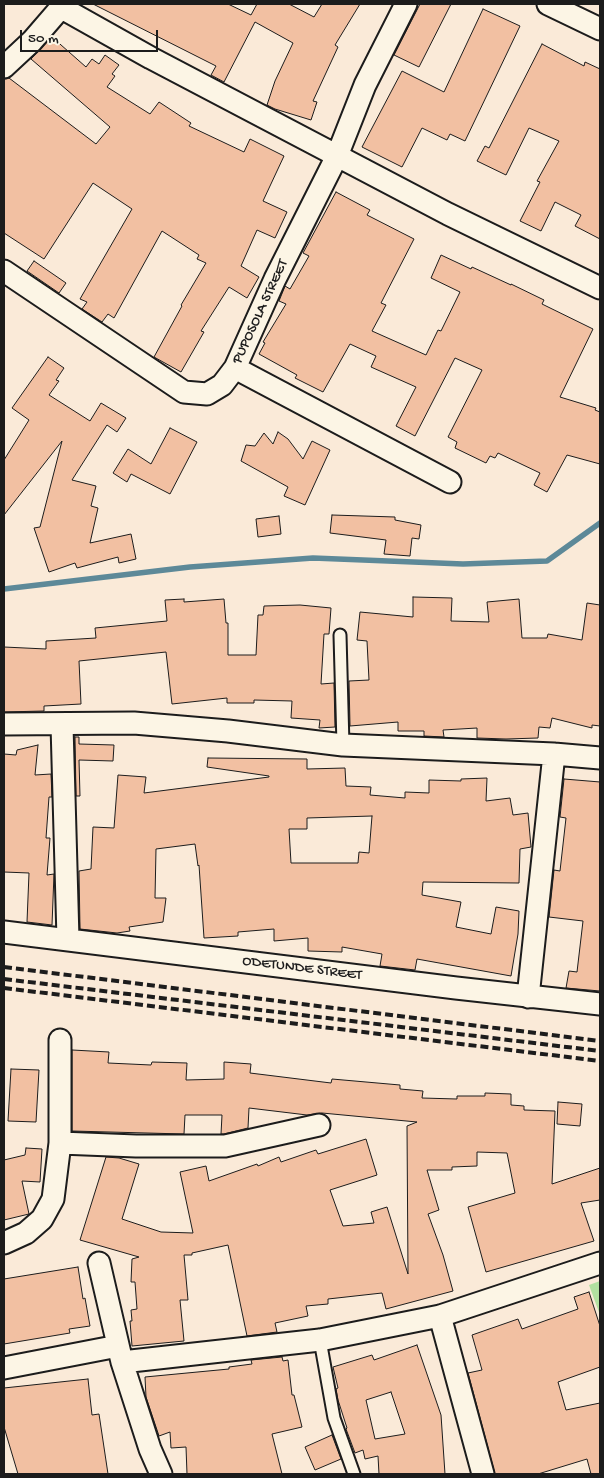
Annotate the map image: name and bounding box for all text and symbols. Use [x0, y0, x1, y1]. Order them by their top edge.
scale bar [22, 20, 160, 52]
text: 50 m [28, 30, 59, 48]
street label: PUPOSOLA STREET [229, 257, 293, 367]
street label: ODETUNDE STREET [241, 953, 363, 985]

